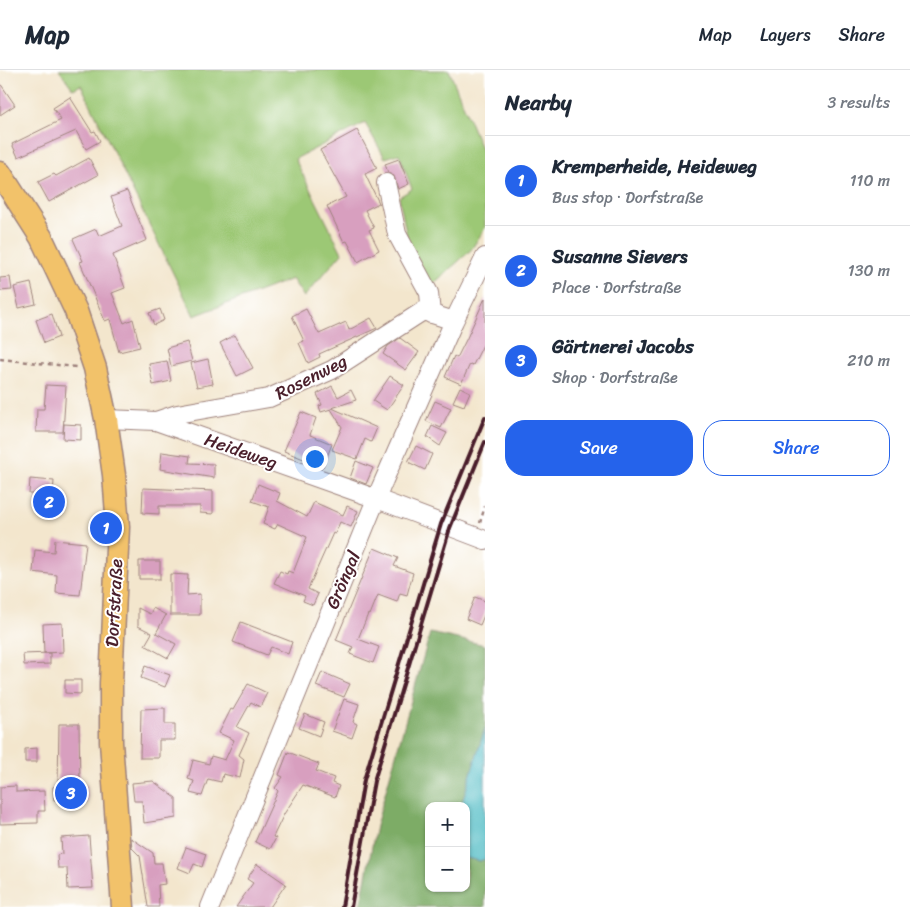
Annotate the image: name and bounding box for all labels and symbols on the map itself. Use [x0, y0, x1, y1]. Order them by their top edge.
street label: Rosenweg [269, 345, 353, 409]
street label: Heideweg [200, 424, 282, 478]
your location [302, 446, 328, 472]
pin: 2 [33, 483, 65, 521]
pin: 1 [90, 509, 122, 547]
street label: Gröngal [316, 545, 370, 614]
street label: Dorfstraße [96, 558, 132, 648]
pin: 3 [55, 774, 87, 812]

